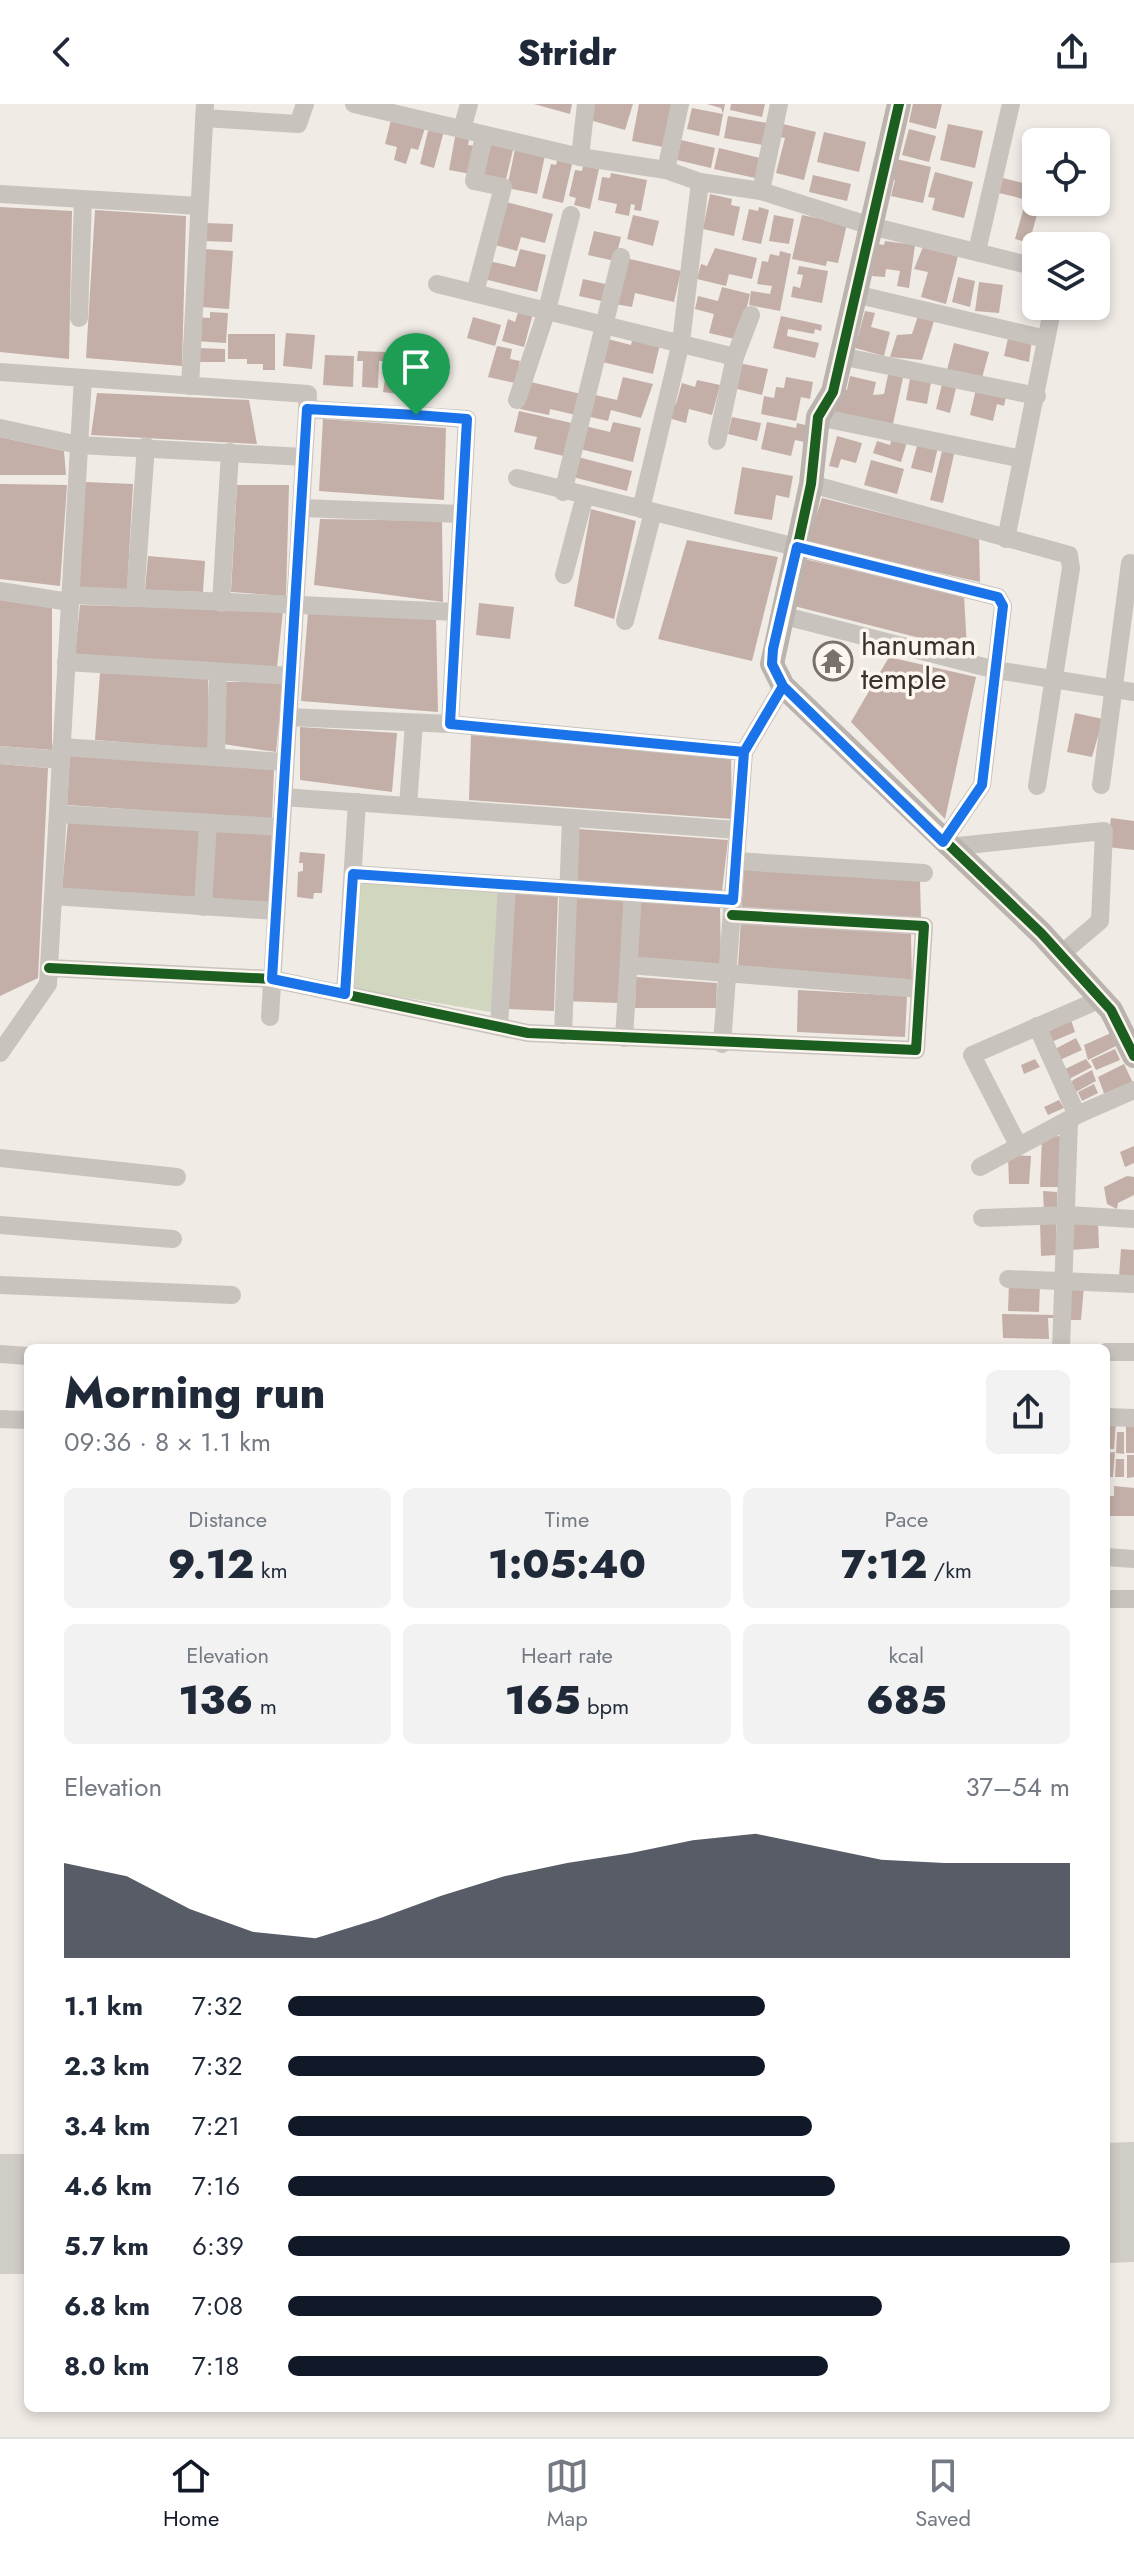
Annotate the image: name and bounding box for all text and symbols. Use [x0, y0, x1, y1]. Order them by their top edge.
text: Stridr [517, 26, 617, 78]
icon: back [40, 30, 84, 74]
icon: share [1050, 30, 1094, 74]
map controls [1022, 128, 1110, 320]
button: locate [1022, 128, 1110, 216]
button: layers [1022, 232, 1110, 320]
pin [382, 333, 450, 415]
icon: arrive [394, 345, 438, 389]
place label: hanuman temple [861, 623, 976, 700]
temple icon: hanuman temple [812, 640, 854, 682]
text: Morning run [64, 1361, 326, 1425]
button: share [986, 1370, 1070, 1454]
text: 09:36 · 8 × 1.1 km [64, 1423, 271, 1461]
text: Distance [188, 1503, 267, 1535]
text: Time [545, 1503, 589, 1535]
text: Pace [884, 1503, 928, 1535]
text: 9.12 [168, 1535, 254, 1593]
text: 1:05:40 [488, 1535, 646, 1593]
text: 7:12 [841, 1535, 927, 1593]
text: km [254, 1554, 288, 1586]
text: /km [927, 1554, 972, 1586]
text: Elevation [186, 1639, 269, 1671]
text: Heart rate [521, 1639, 613, 1671]
text: kcal [889, 1639, 924, 1671]
text: 136 [178, 1671, 253, 1729]
text: 165 [505, 1671, 580, 1729]
text: 685 [866, 1671, 947, 1729]
text: m [253, 1690, 277, 1722]
text: bpm [580, 1690, 629, 1722]
text: Elevation [64, 1768, 162, 1806]
text: 37–54 m [965, 1768, 1070, 1806]
text: 1.1 km [64, 1987, 143, 2025]
text: 7:32 [192, 1987, 242, 2025]
text: 2.3 km [64, 2047, 150, 2085]
text: 7:32 [192, 2047, 242, 2085]
text: 3.4 km [64, 2107, 150, 2145]
text: 7:21 [192, 2107, 240, 2145]
text: 4.6 km [64, 2167, 152, 2205]
text: 7:16 [192, 2167, 240, 2205]
text: 5.7 km [64, 2227, 149, 2265]
text: 6:39 [192, 2227, 244, 2265]
text: 6.8 km [64, 2287, 150, 2325]
text: 7:08 [192, 2287, 243, 2325]
text: 8.0 km [64, 2347, 150, 2385]
text: 7:18 [192, 2347, 239, 2385]
tab: Home [163, 2454, 219, 2534]
tab: Map [545, 2454, 589, 2534]
tab: Saved [915, 2454, 971, 2534]

